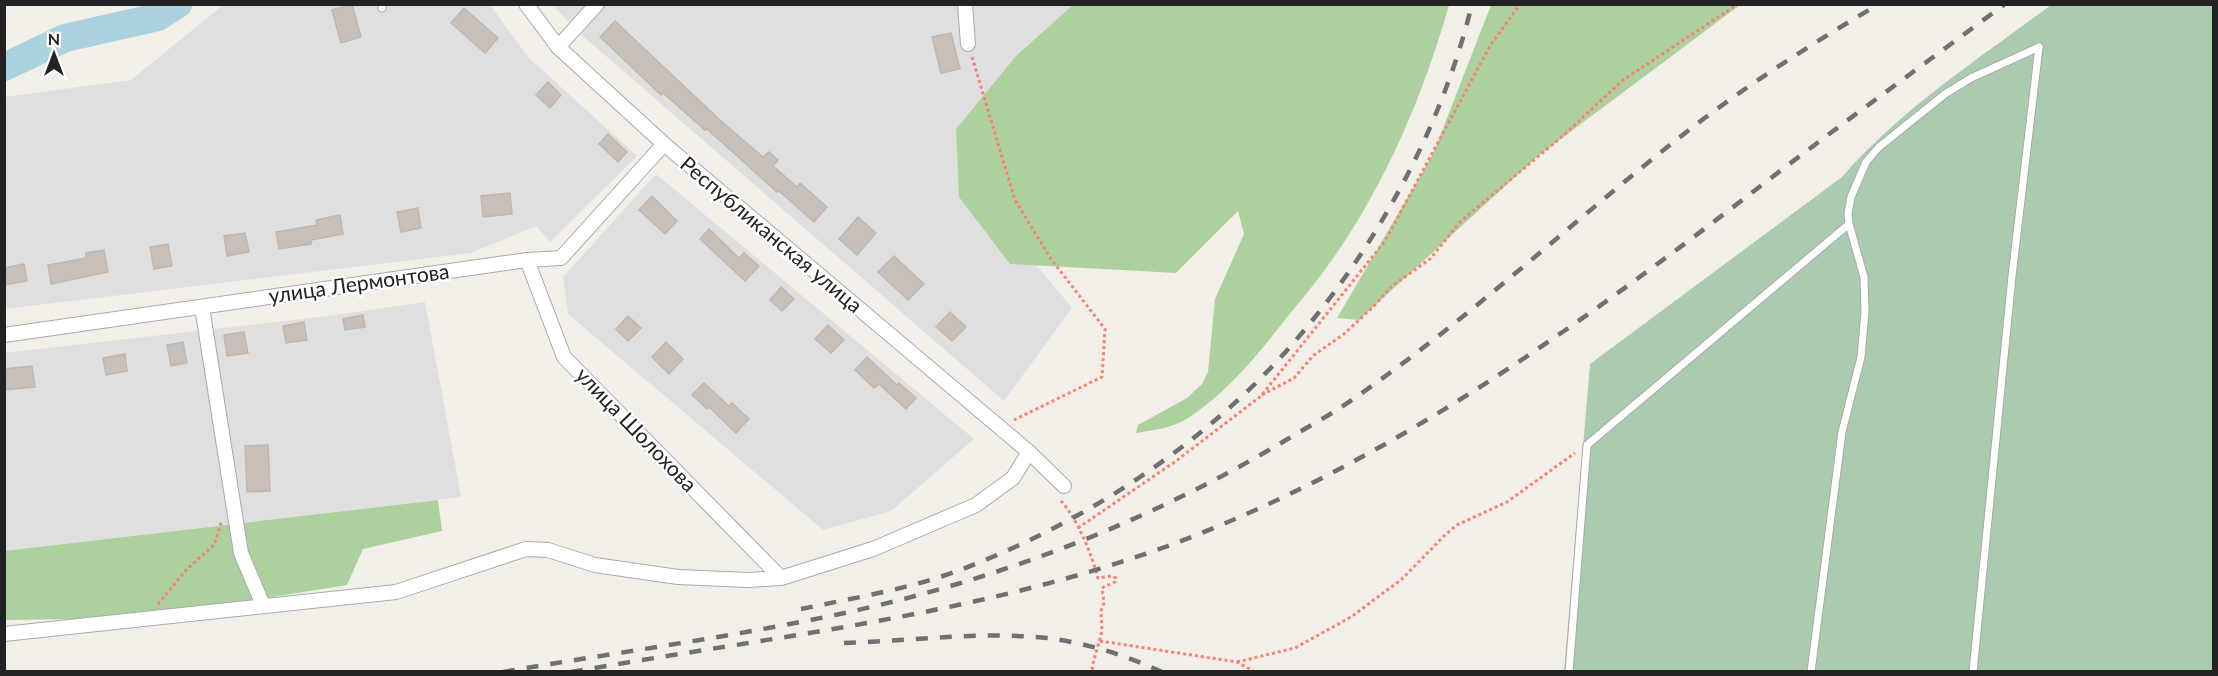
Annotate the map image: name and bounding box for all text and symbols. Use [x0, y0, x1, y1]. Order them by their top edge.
north arrow [24, 24, 84, 84]
text: N [48, 29, 60, 48]
street label: Республиканская улица [676, 150, 868, 317]
street label: улица Лермонтова [267, 257, 451, 308]
street label: улица Шолохова [571, 362, 703, 496]

